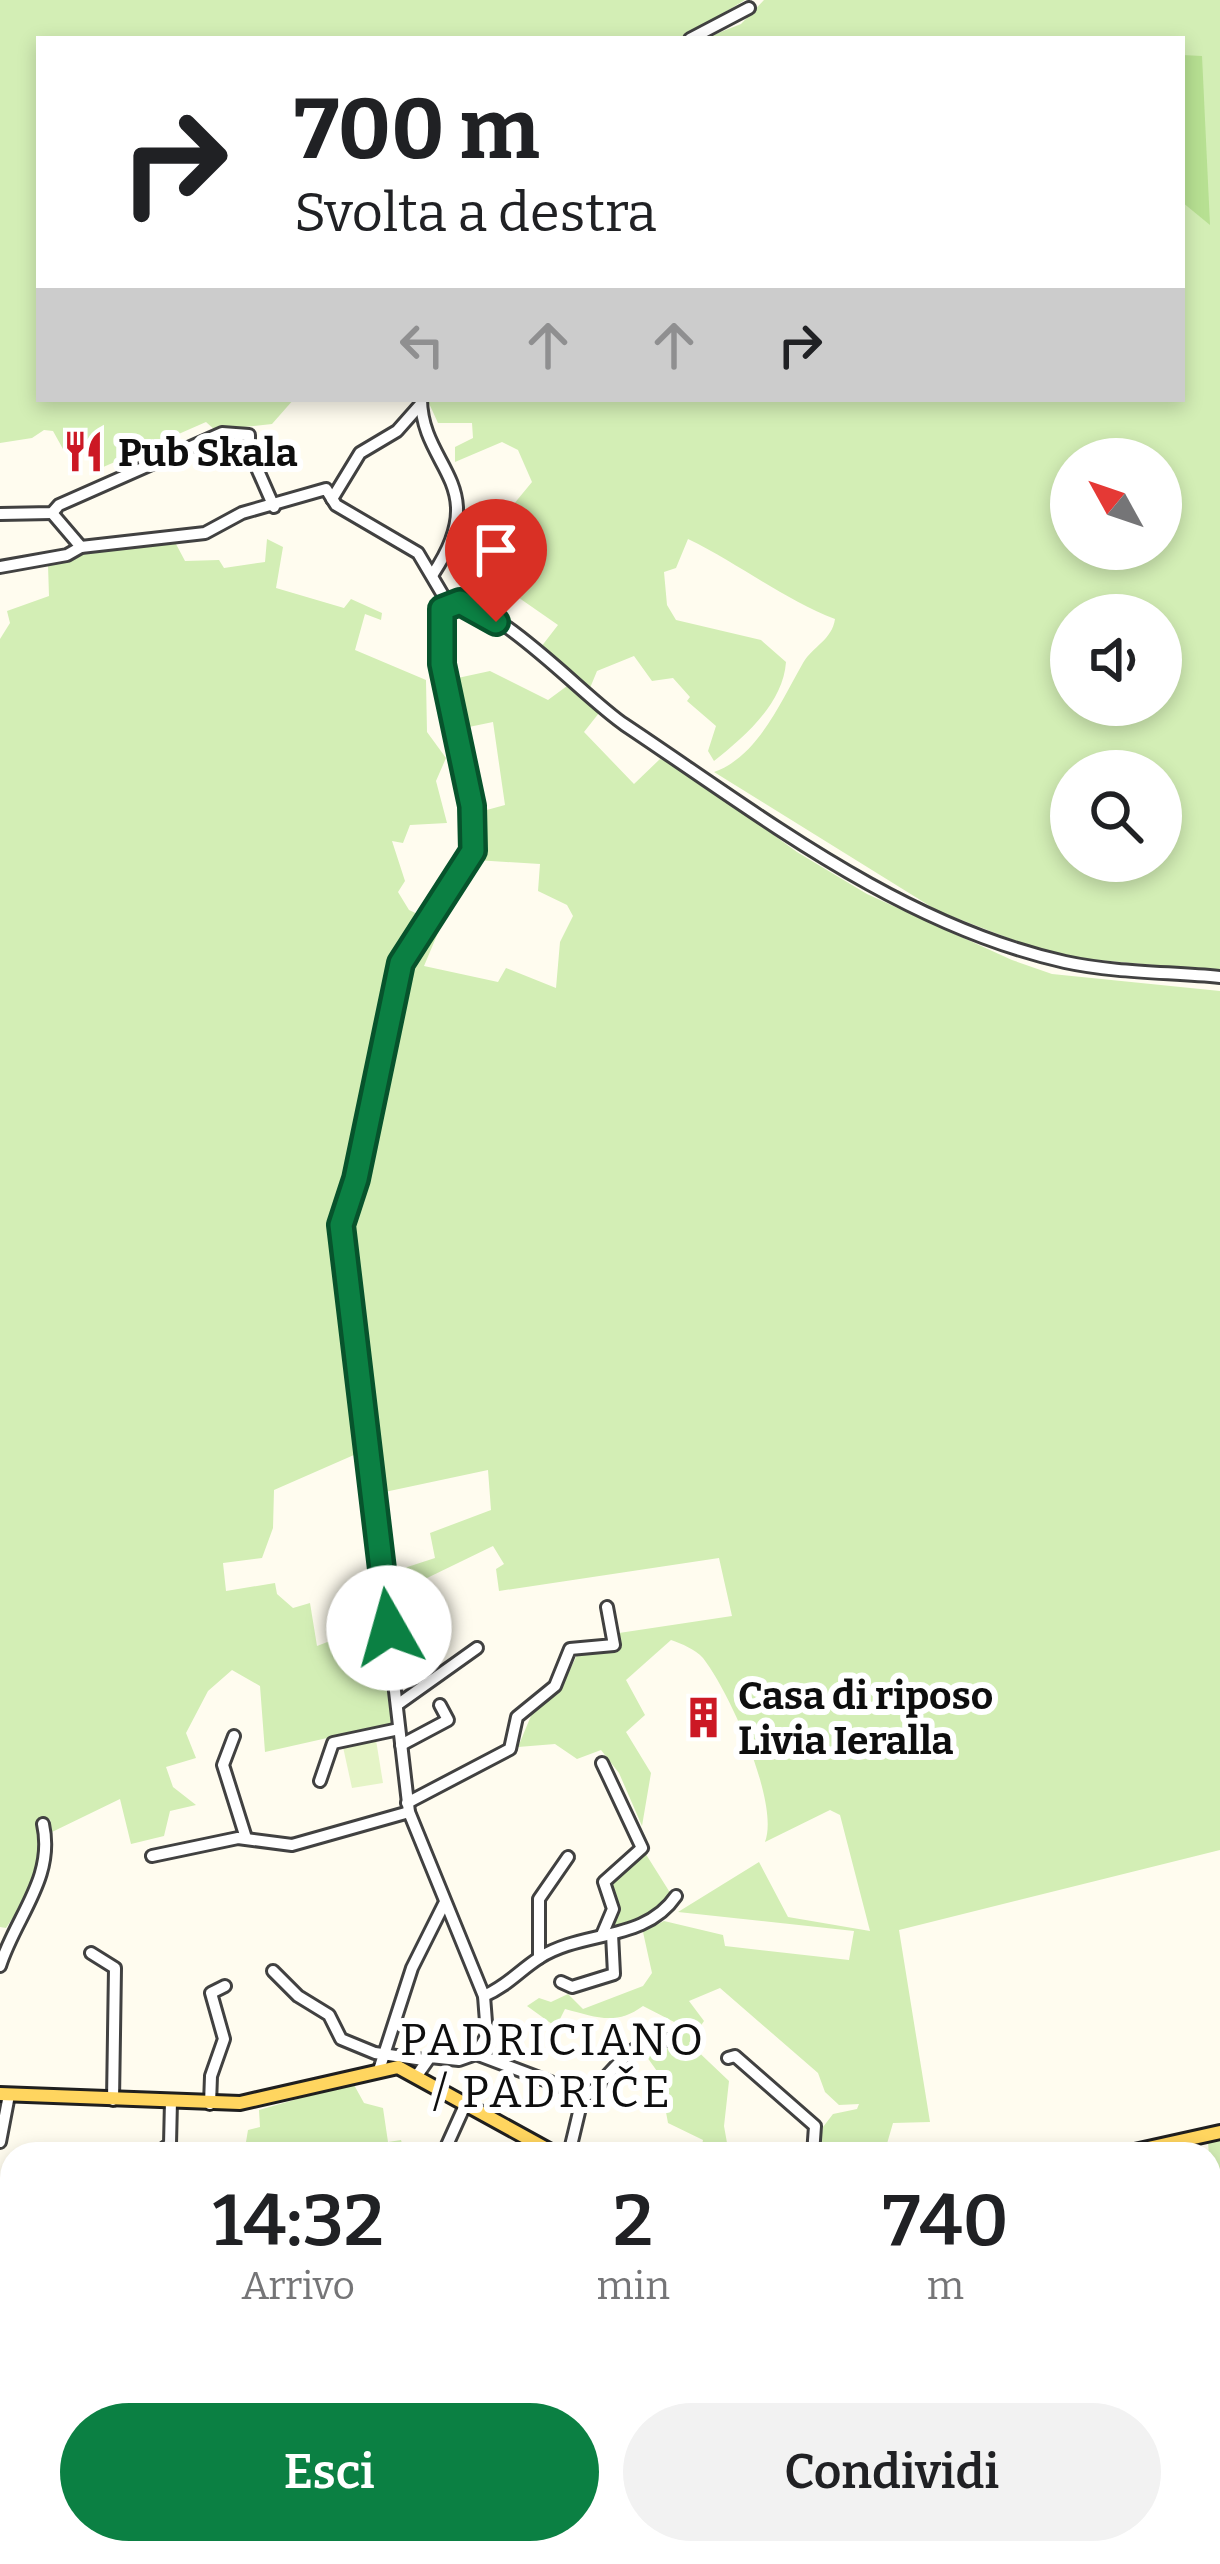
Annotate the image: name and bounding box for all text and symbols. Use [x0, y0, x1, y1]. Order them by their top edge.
text: 700 m [294, 79, 540, 180]
icon: right [96, 84, 252, 240]
text: Svolta a destra [294, 181, 657, 245]
icon: left [389, 312, 455, 378]
icon: ahead [515, 312, 581, 378]
icon: ahead [641, 312, 707, 378]
icon: right [767, 312, 833, 378]
restaurant icon: Pub Skala [61, 429, 107, 475]
place label: Pub Skala [118, 430, 298, 476]
north arrow [1050, 438, 1182, 570]
map controls [1050, 438, 1182, 882]
pin [445, 499, 547, 622]
icon: arrive [463, 517, 529, 583]
button: sound [1050, 594, 1182, 726]
button: search [1050, 750, 1182, 882]
position arrow [326, 1565, 452, 1691]
place label: Casa di riposo Livia Ieralla [738, 1673, 993, 1764]
building icon: Casa di riposo Livia Ieralla [681, 1694, 727, 1740]
district label: PADRICIANO / PADRIČE [400, 2013, 706, 2119]
text: 14:32 [212, 2178, 384, 2264]
text: 2 [613, 2178, 653, 2264]
text: 740 [882, 2178, 1009, 2264]
text: Arrivo [241, 2263, 355, 2309]
text: min [596, 2263, 670, 2309]
text: m [927, 2263, 964, 2309]
button: Esci [60, 2403, 599, 2541]
button: Condividi [623, 2403, 1161, 2541]

